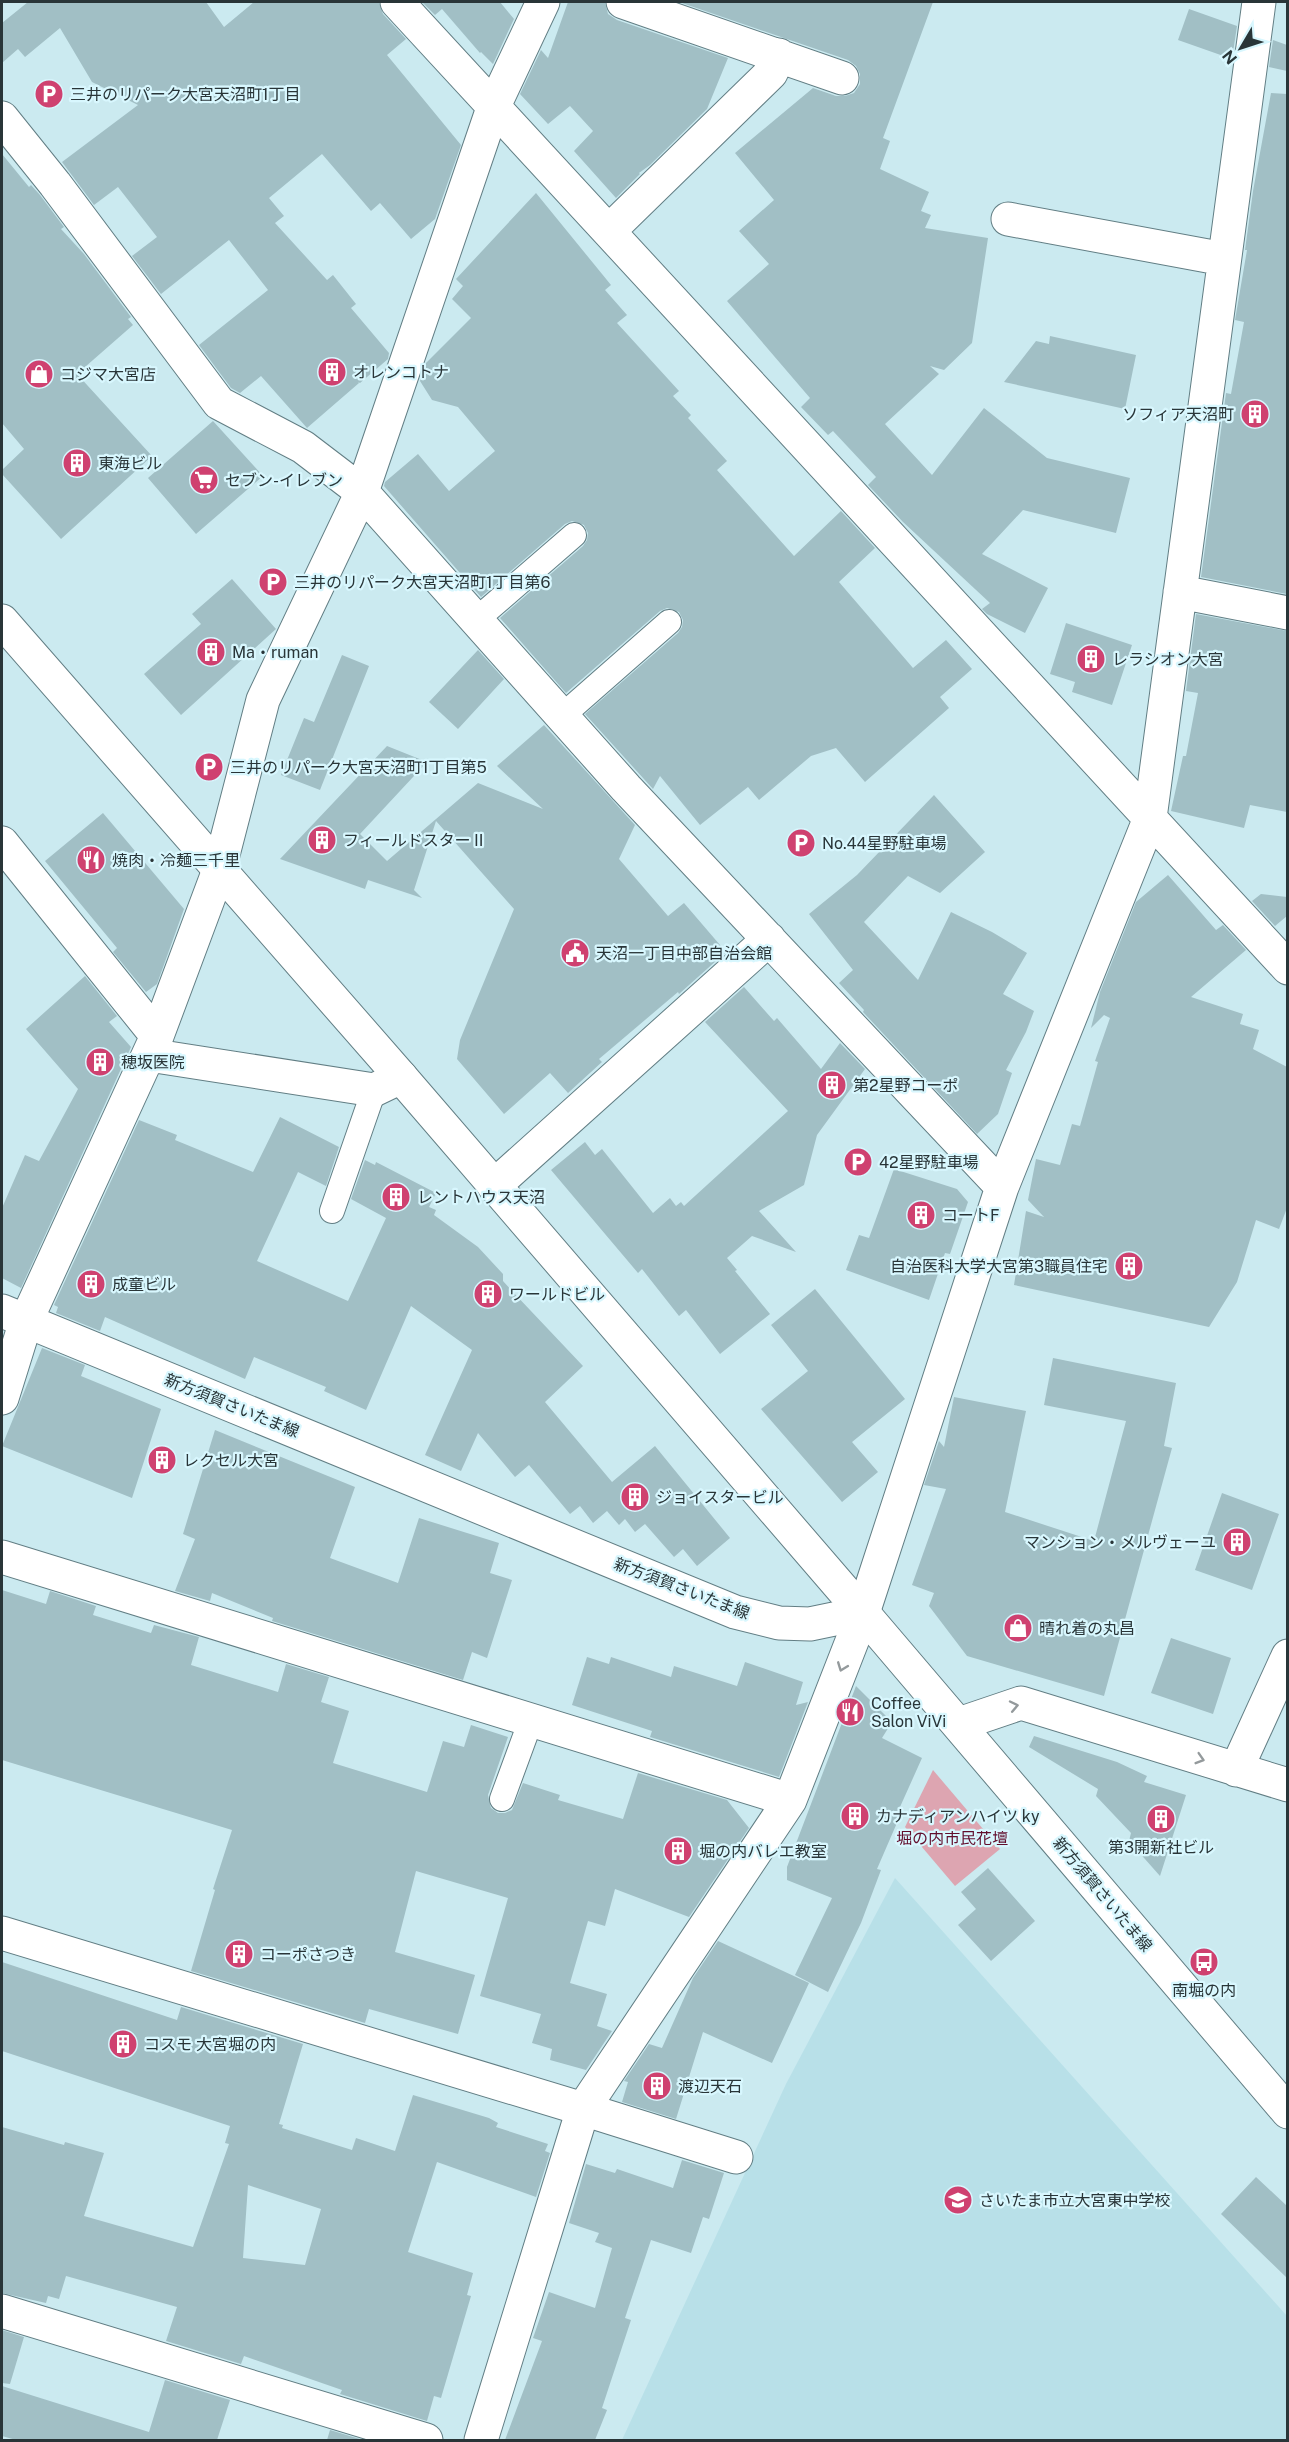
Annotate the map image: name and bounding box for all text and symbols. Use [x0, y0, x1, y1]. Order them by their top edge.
north arrow [1211, 18, 1271, 78]
text: N [1218, 46, 1241, 68]
parking icon: 三井のリパーク大宮天沼町1丁目 [33, 78, 65, 110]
place label: 三井のリパーク大宮天沼町1丁目 [70, 85, 301, 104]
building icon: オレンコトナ [316, 356, 348, 388]
shop icon: コジマ大宮店 [23, 358, 55, 390]
place label: オレンコトナ [353, 363, 449, 382]
place label: コジマ大宮店 [60, 365, 156, 384]
building icon: ソフィア天沼町 [1239, 398, 1271, 430]
place label: ソフィア天沼町 [1122, 405, 1234, 424]
building icon: 東海ビル [61, 447, 93, 479]
place label: 東海ビル [98, 454, 162, 473]
supermarket icon: セブン-イレブン [188, 464, 220, 496]
place label: セブン-イレブン [225, 471, 343, 490]
parking icon: 三井のリパーク大宮天沼町1丁目第6 [257, 566, 289, 598]
place label: 三井のリパーク大宮天沼町1丁目第6 [294, 573, 551, 592]
building icon: Ma・ruman [195, 636, 227, 668]
place label: Ma・ruman [232, 643, 319, 662]
building icon: レラシオン大宮 [1075, 643, 1107, 675]
place label: レラシオン大宮 [1112, 650, 1224, 669]
parking icon: 三井のリパーク大宮天沼町1丁目第5 [193, 751, 225, 783]
place label: 三井のリパーク大宮天沼町1丁目第5 [230, 758, 487, 777]
building icon: フィールドスターⅡ [306, 824, 338, 856]
parking icon: No.44星野駐車場 [785, 827, 817, 859]
place label: フィールドスターⅡ [343, 831, 487, 850]
place label: No.44星野駐車場 [822, 834, 947, 853]
restaurant icon: 焼肉・冷麺三千里 [75, 844, 107, 876]
place label: 焼肉・冷麺三千里 [112, 851, 240, 870]
public building icon: 天沼一丁目中部自治会館 [559, 937, 591, 969]
place label: 天沼一丁目中部自治会館 [596, 944, 772, 963]
building icon: 穂坂医院 [84, 1046, 116, 1078]
place label: 穂坂医院 [121, 1053, 185, 1072]
building icon: 第2星野コーポ [816, 1069, 848, 1101]
place label: 第2星野コーポ [853, 1076, 959, 1095]
parking icon: 42星野駐車場 [842, 1146, 874, 1178]
place label: 42星野駐車場 [879, 1153, 979, 1172]
building icon: レントハウス天沼 [380, 1181, 412, 1213]
place label: レントハウス天沼 [417, 1188, 545, 1207]
building icon: コートF [905, 1199, 937, 1231]
place label: コートF [942, 1206, 1000, 1225]
building icon: 自治医科大学大宮第3職員住宅 [1113, 1250, 1145, 1282]
place label: 自治医科大学大宮第3職員住宅 [890, 1257, 1108, 1276]
building icon: 成童ビル [75, 1268, 107, 1300]
place label: 成童ビル [112, 1275, 176, 1294]
building icon: ワールドビル [472, 1278, 504, 1310]
place label: ワールドビル [509, 1285, 605, 1304]
street label: 新方須賀さいたま線 [162, 1370, 302, 1441]
building icon: レクセル大宮 [146, 1444, 178, 1476]
place label: レクセル大宮 [183, 1451, 279, 1470]
building icon: ジョイスタービル [619, 1481, 651, 1513]
place label: ジョイスタービル [656, 1488, 784, 1507]
building icon: マンション・メルヴェーユ [1221, 1526, 1253, 1558]
place label: マンション・メルヴェーユ [1024, 1533, 1216, 1552]
street label: 新方須賀さいたま線 [611, 1554, 752, 1623]
shop icon: 晴れ着の丸昌 [1002, 1612, 1034, 1644]
place label: 晴れ着の丸昌 [1039, 1619, 1135, 1638]
one-way arrow [837, 1661, 849, 1672]
place label: Coffee Salon ViVi [871, 1694, 946, 1731]
restaurant icon: Coffee Salon ViVi [834, 1696, 866, 1728]
one-way arrow [1009, 1701, 1019, 1714]
one-way arrow [1194, 1752, 1205, 1764]
building icon: カナディアンハイツ ky [839, 1800, 871, 1832]
building icon: 第3開新社ビル [1145, 1803, 1177, 1835]
place label: カナディアンハイツ ky [876, 1807, 1040, 1826]
park label: 堀の内市民花壇 [896, 1829, 1008, 1848]
street label: 新方須賀さいたま線 [1049, 1833, 1156, 1955]
building icon: 堀の内バレエ教室 [662, 1835, 694, 1867]
place label: 第3開新社ビル [1108, 1838, 1214, 1857]
place label: 堀の内バレエ教室 [699, 1842, 827, 1861]
building icon: コーポさつき [223, 1938, 255, 1970]
place label: コーポさつき [260, 1945, 356, 1964]
bus stop icon: 南堀の内 [1188, 1946, 1220, 1978]
place label: 南堀の内 [1172, 1981, 1236, 2000]
building icon: コスモ 大宮堀の内 [107, 2028, 139, 2060]
place label: コスモ 大宮堀の内 [144, 2035, 276, 2054]
building icon: 渡辺天石 [641, 2070, 673, 2102]
place label: 渡辺天石 [678, 2077, 742, 2096]
school or university icon: さいたま市立大宮東中学校 [942, 2184, 974, 2216]
place label: さいたま市立大宮東中学校 [979, 2191, 1171, 2210]

